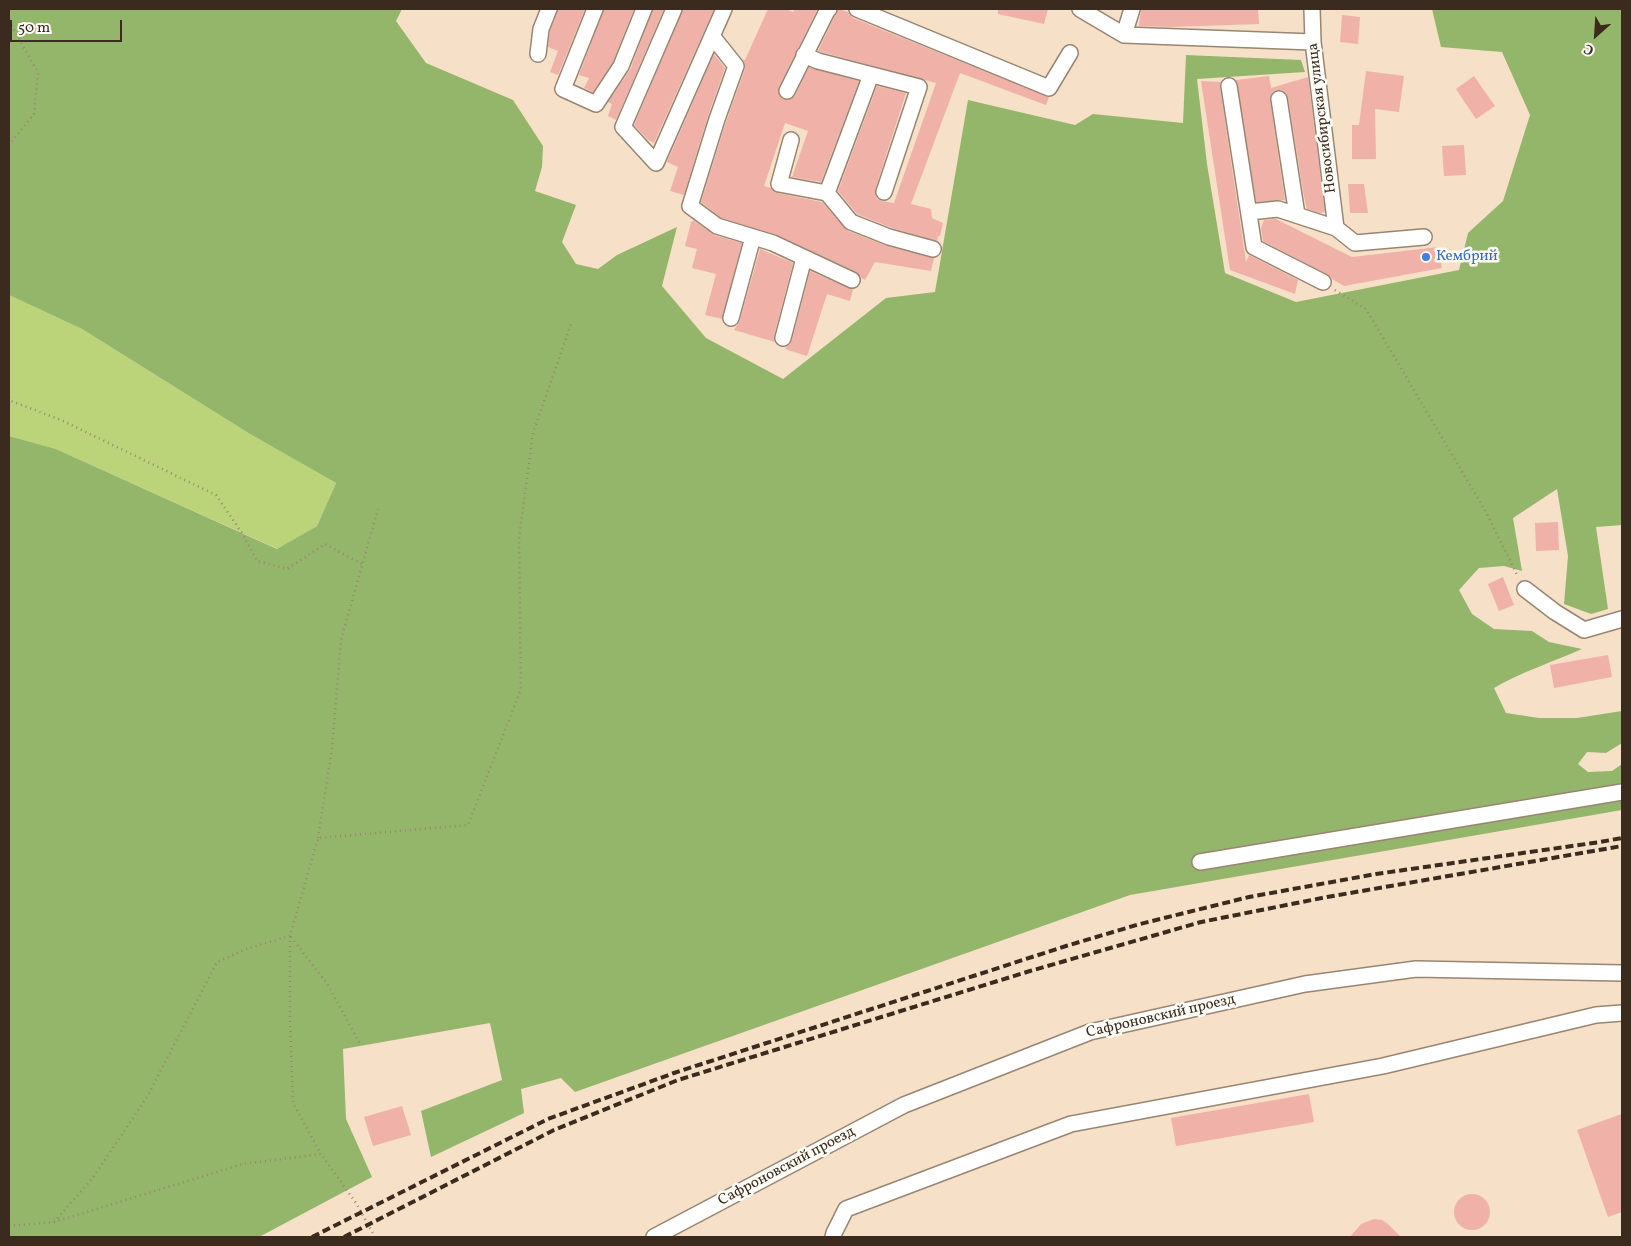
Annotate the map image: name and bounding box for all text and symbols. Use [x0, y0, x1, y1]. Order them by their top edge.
scale bar [12, 10, 125, 42]
north arrow [1571, 10, 1621, 60]
text: 50 m [18, 18, 50, 39]
text: С [1581, 38, 1597, 59]
street label: Новосибирская улица [1305, 42, 1341, 194]
place label: Кембрий [1436, 248, 1498, 266]
marker: Кембрий [1420, 251, 1432, 263]
street label: Сафроновский проезд [1085, 991, 1237, 1043]
street label: Сафроновский проезд [715, 1123, 859, 1211]

